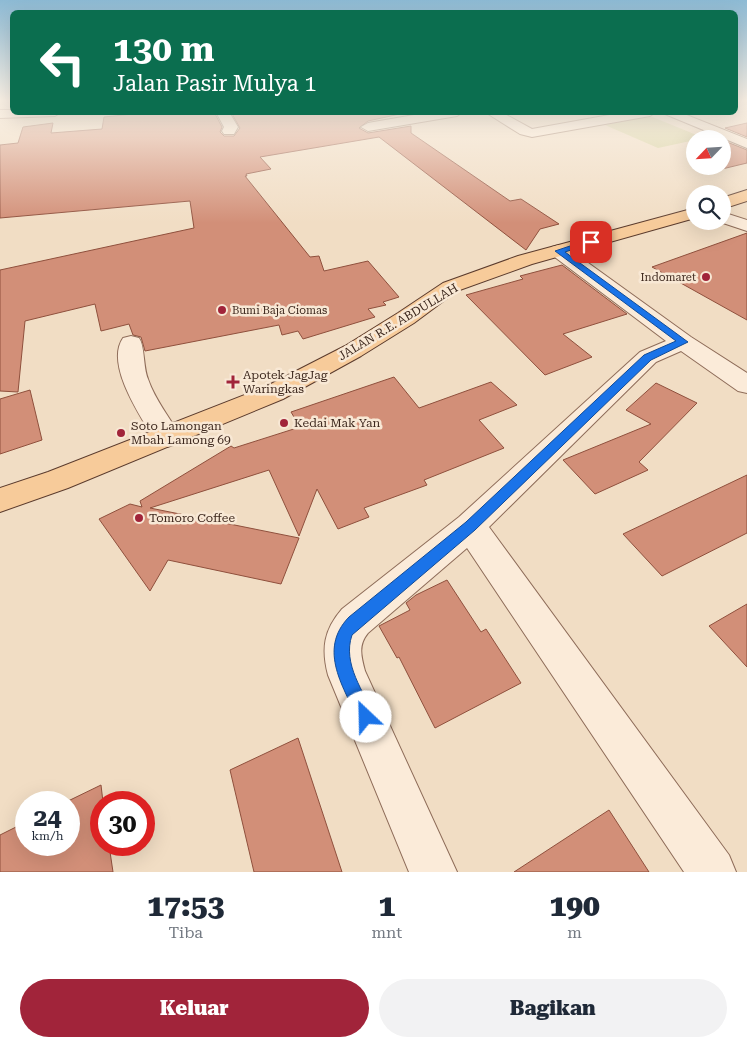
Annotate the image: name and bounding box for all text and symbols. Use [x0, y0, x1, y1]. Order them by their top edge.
text: 130 m [113, 29, 214, 70]
icon: left [30, 30, 95, 95]
text: Jalan Pasir Mulya 1 [113, 71, 317, 96]
north arrow [686, 130, 731, 175]
map controls [686, 130, 731, 230]
button: search [686, 185, 731, 230]
pin [570, 221, 612, 263]
icon: arrive [577, 228, 605, 256]
place label: Indomaret [640, 271, 696, 284]
marker: Indomaret [700, 271, 712, 283]
street label: JALAN R.E. ABDULLAH [336, 281, 460, 363]
marker: Bumi Baja Ciomas [216, 304, 228, 316]
place label: Bumi Baja Ciomas [232, 304, 327, 317]
place label: Apotek JagJag Waringkas [243, 368, 328, 396]
marker: Apotek JagJag Waringkas [227, 376, 239, 388]
place label: Kedai Mak Yan [294, 416, 380, 430]
marker: Kedai Mak Yan [278, 417, 290, 429]
place label: Soto Lamongan Mbah Lamong 69 [131, 419, 231, 447]
marker: Soto Lamongan Mbah Lamong 69 [115, 427, 127, 439]
place label: Tomoro Coffee [149, 511, 235, 525]
marker: Tomoro Coffee [133, 512, 145, 524]
position arrow [339, 690, 391, 742]
speed limit sign: 30 [90, 791, 155, 856]
text: 24 [33, 803, 62, 832]
text: km/h [31, 829, 64, 843]
text: 17:53 [147, 888, 224, 923]
text: 1 [378, 888, 395, 923]
text: 190 [549, 888, 600, 923]
text: Tiba [168, 923, 203, 942]
text: mnt [371, 923, 402, 942]
text: m [567, 923, 582, 942]
button: Keluar [20, 979, 369, 1037]
button: Bagikan [379, 979, 727, 1037]

